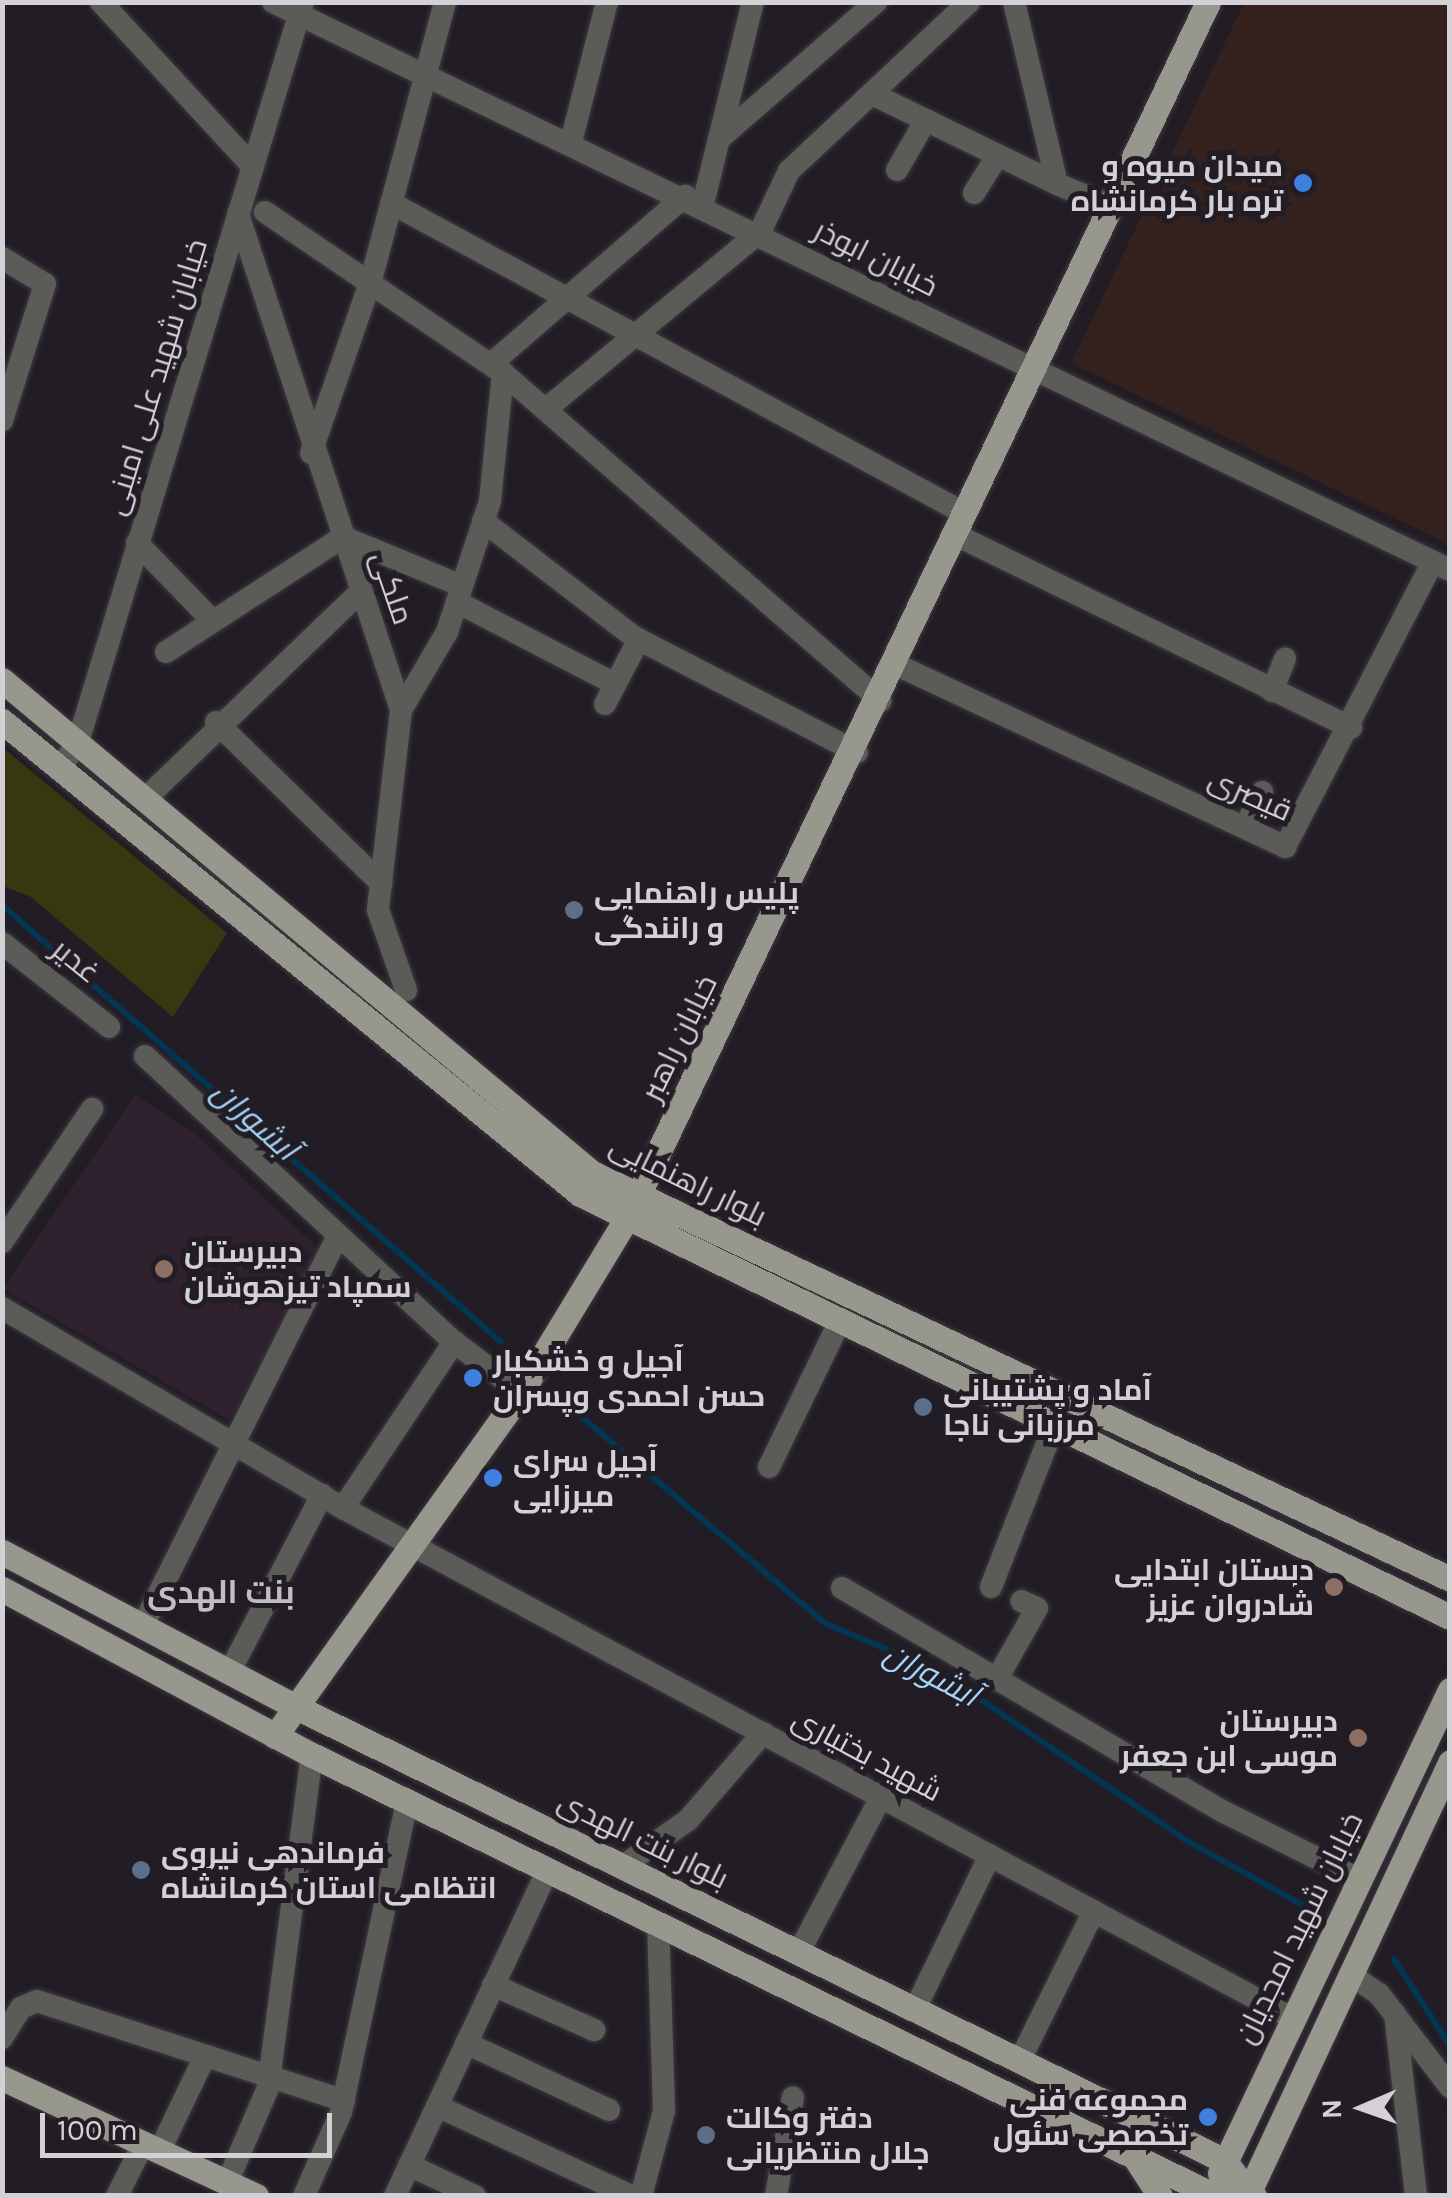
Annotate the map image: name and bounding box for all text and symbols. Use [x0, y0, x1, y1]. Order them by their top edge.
place label: میدان میوه و تره بار کرمانشاه [1071, 148, 1283, 218]
marker: میدان میوه و تره بار کرمانشاه [1292, 172, 1314, 194]
street label: خیابان ابوذر [808, 212, 944, 304]
street label: خیابان شهید علی امینی [97, 235, 215, 519]
street label: ملکی [363, 547, 421, 629]
street label: قیصری [1203, 761, 1297, 829]
place label: پلیس راهنمایی و رانندگی [594, 875, 799, 946]
marker: پلیس راهنمایی و رانندگی [563, 899, 585, 921]
street label: غدیر [45, 931, 107, 991]
street label: خیابان راهبر [633, 969, 725, 1107]
water label: آبشوران [203, 1073, 305, 1169]
street label: بلوار راهنمایی [604, 1128, 772, 1234]
place label: دبیرستان سمپاد تیزهوشان [184, 1234, 412, 1304]
marker: دبیرستان سمپاد تیزهوشان [153, 1258, 175, 1280]
place label: آجیل و خشکبار حسن احمدی وپسران [493, 1343, 765, 1414]
marker: آجیل و خشکبار حسن احمدی وپسران [462, 1367, 484, 1389]
place label: آماد و پشتیبانی مرزبانی ناجا [943, 1372, 1152, 1442]
marker: آماد و پشتیبانی مرزبانی ناجا [912, 1396, 934, 1418]
place label: آجیل سرای میرزایی [513, 1443, 658, 1514]
marker: آجیل سرای میرزایی [482, 1467, 504, 1489]
place label: دبستان ابتدایی شادروان عزیز [1114, 1552, 1314, 1622]
district label: بنت الهدی [147, 1574, 295, 1612]
marker: دبستان ابتدایی شادروان عزیز [1323, 1576, 1345, 1598]
water label: آبشوران [877, 1634, 985, 1716]
street label: شهید بختیاری [786, 1701, 948, 1809]
place label: دبیرستان موسی ابن جعفر [1120, 1703, 1338, 1774]
marker: دبیرستان موسی ابن جعفر [1347, 1727, 1369, 1749]
street label: بلوار بنت الهدی [552, 1783, 734, 1897]
street label: خیابان شهید امجدیان [1227, 1806, 1371, 2050]
place label: فرماندهی نیروی انتظامی استان کرمانشاه [161, 1835, 497, 1906]
marker: فرماندهی نیروی انتظامی استان کرمانشاه [130, 1859, 152, 1881]
north arrow [1312, 2058, 1412, 2158]
place label: مجموعه فنی تخصصی سئول [993, 2082, 1188, 2152]
scale bar [45, 2093, 338, 2155]
text: N [1315, 2098, 1348, 2120]
place label: دفتر وکالت جلال منتظریانی [726, 2100, 930, 2170]
marker: مجموعه فنی تخصصی سئول [1197, 2106, 1219, 2128]
text: 100 m [57, 2112, 138, 2148]
marker: دفتر وکالت جلال منتظریانی [695, 2124, 717, 2146]

